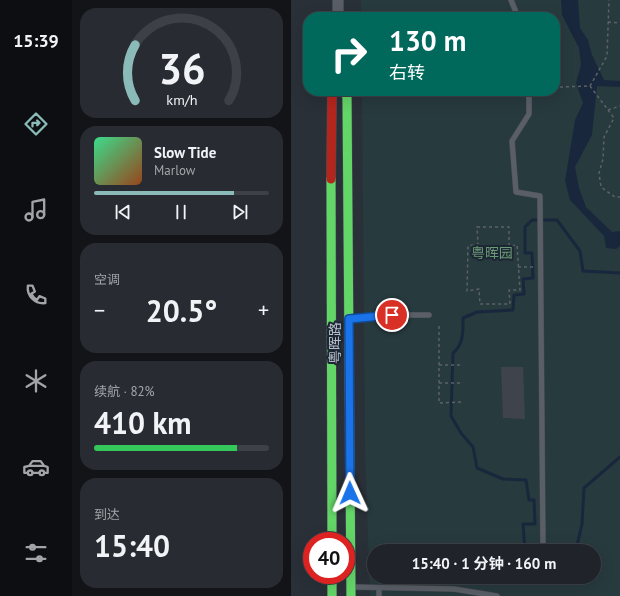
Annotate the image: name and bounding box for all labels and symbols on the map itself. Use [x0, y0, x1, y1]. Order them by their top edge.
park label: 粤晖园 [471, 244, 513, 262]
pin [375, 298, 409, 332]
street label: 粤晖路 [326, 322, 344, 364]
position arrow [329, 472, 371, 514]
speed limit sign: 40 [303, 532, 355, 584]

